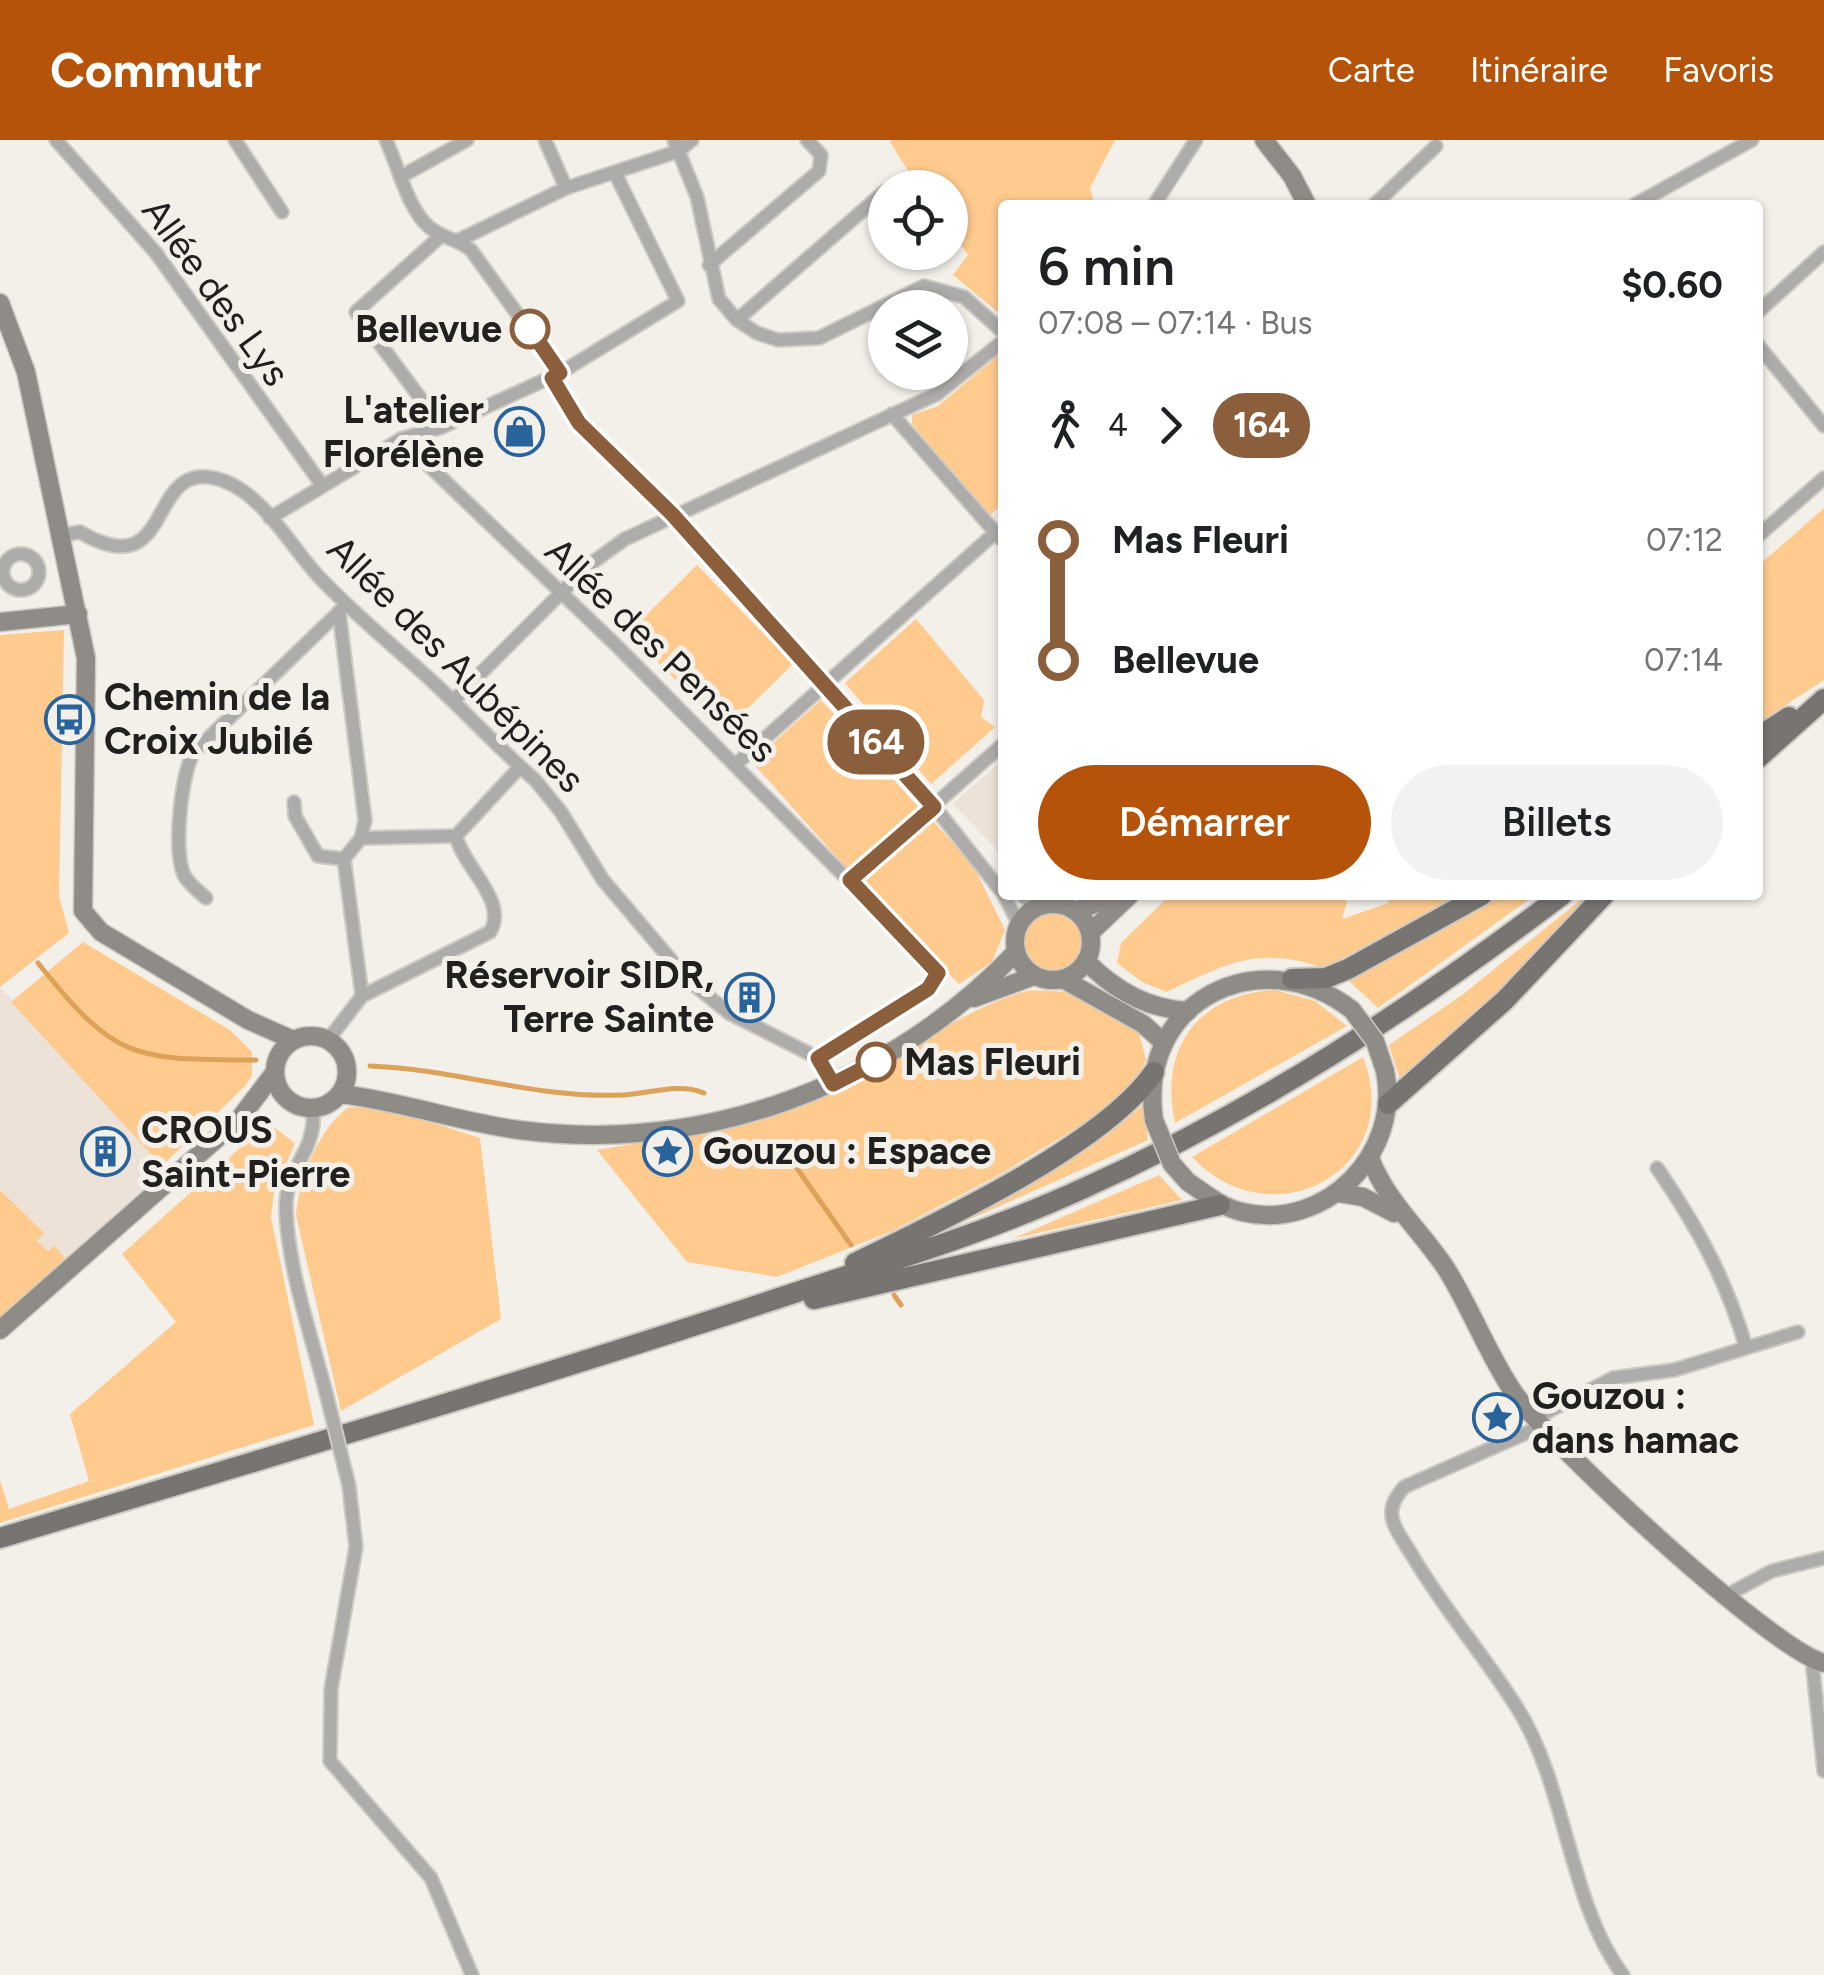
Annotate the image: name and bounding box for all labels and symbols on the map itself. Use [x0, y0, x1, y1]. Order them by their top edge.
street label: Allée des Lys [133, 189, 299, 395]
place label: Bellevue [355, 306, 502, 352]
marker: Bellevue [511, 310, 549, 348]
place label: L'atelier Florélène [323, 387, 484, 477]
shop icon: L'atelier Florélène [493, 406, 545, 458]
street label: Allée des Aubépines [318, 526, 594, 802]
street label: Allée des Pensées [536, 528, 786, 772]
place label: Chemin de la Croix Jubilé [104, 674, 330, 764]
bus stop icon: Chemin de la Croix Jubilé [43, 693, 95, 745]
line badge: 164 [818, 710, 934, 774]
place label: Réservoir SIDR, Terre Sainte [444, 952, 714, 1042]
building icon: Réservoir SIDR, Terre Sainte [723, 971, 775, 1023]
place label: Mas Fleuri [904, 1039, 1081, 1085]
marker: Mas Fleuri [857, 1043, 895, 1081]
place label: CROUS Saint-Pierre [141, 1107, 350, 1197]
place icon: Gouzou : Espace [642, 1125, 694, 1177]
building icon: CROUS Saint-Pierre [80, 1126, 132, 1178]
place label: Gouzou : Espace [703, 1128, 991, 1174]
place label: Gouzou : dans hamac [1532, 1373, 1739, 1463]
place icon: Gouzou : dans hamac [1471, 1392, 1523, 1444]

